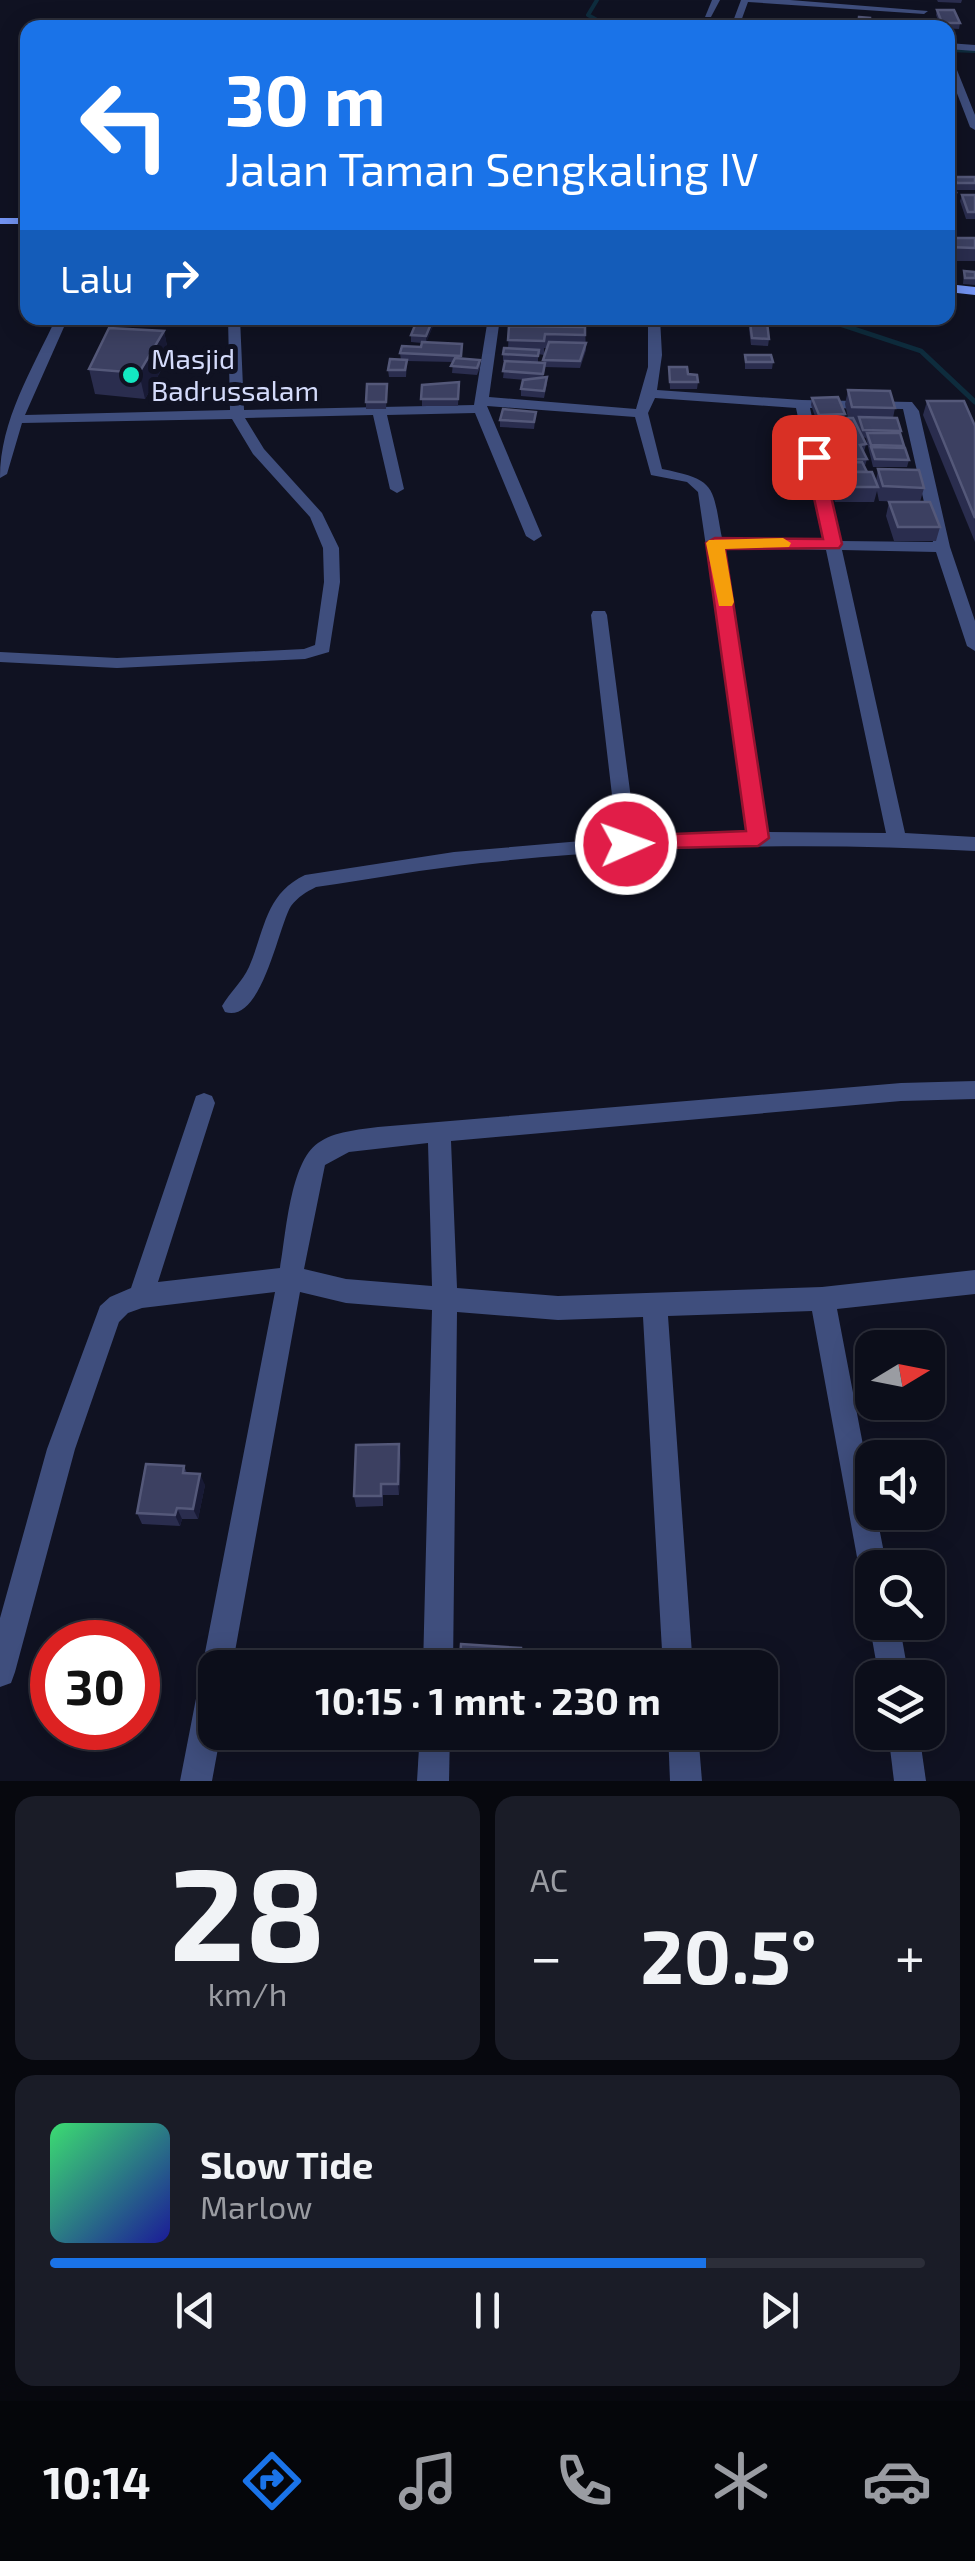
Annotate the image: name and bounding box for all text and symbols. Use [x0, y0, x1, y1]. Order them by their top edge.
text: 30 m [225, 56, 386, 140]
icon: left [60, 60, 190, 190]
text: Jalan Taman Sengkaling IV [225, 141, 758, 195]
icon: right [153, 250, 208, 305]
text: Lalu [60, 255, 133, 301]
place label: Masjid Badrussalam [151, 341, 319, 407]
marker: Masjid Badrussalam [120, 364, 142, 386]
pin [772, 415, 857, 500]
icon: arrive [787, 430, 842, 485]
position arrow [574, 792, 678, 896]
north arrow [855, 1330, 945, 1420]
map controls [855, 1330, 945, 1750]
button: sound [855, 1440, 945, 1530]
button: search [855, 1550, 945, 1640]
speed limit sign: 30 [30, 1620, 160, 1750]
button: layers [855, 1660, 945, 1750]
text: 10:15 · 1 mnt · 230 m [315, 1677, 661, 1723]
text: 28 [169, 1831, 326, 1987]
text: AC [530, 1860, 568, 1898]
text: 20.5° [640, 1909, 817, 1999]
text: − [530, 1922, 562, 1988]
text: + [895, 1922, 925, 1988]
text: km/h [208, 1974, 287, 2012]
text: Slow Tide [200, 2141, 373, 2187]
text: Marlow [200, 2187, 312, 2225]
icon: previous [168, 2283, 223, 2338]
icon: pause [460, 2283, 515, 2338]
icon: next [752, 2283, 807, 2338]
icon: directions [237, 2446, 307, 2516]
icon: music [393, 2446, 463, 2516]
icon: phone [549, 2446, 619, 2516]
icon: climate [706, 2446, 776, 2516]
icon: car [862, 2446, 932, 2516]
text: 10:14 [43, 2454, 151, 2508]

